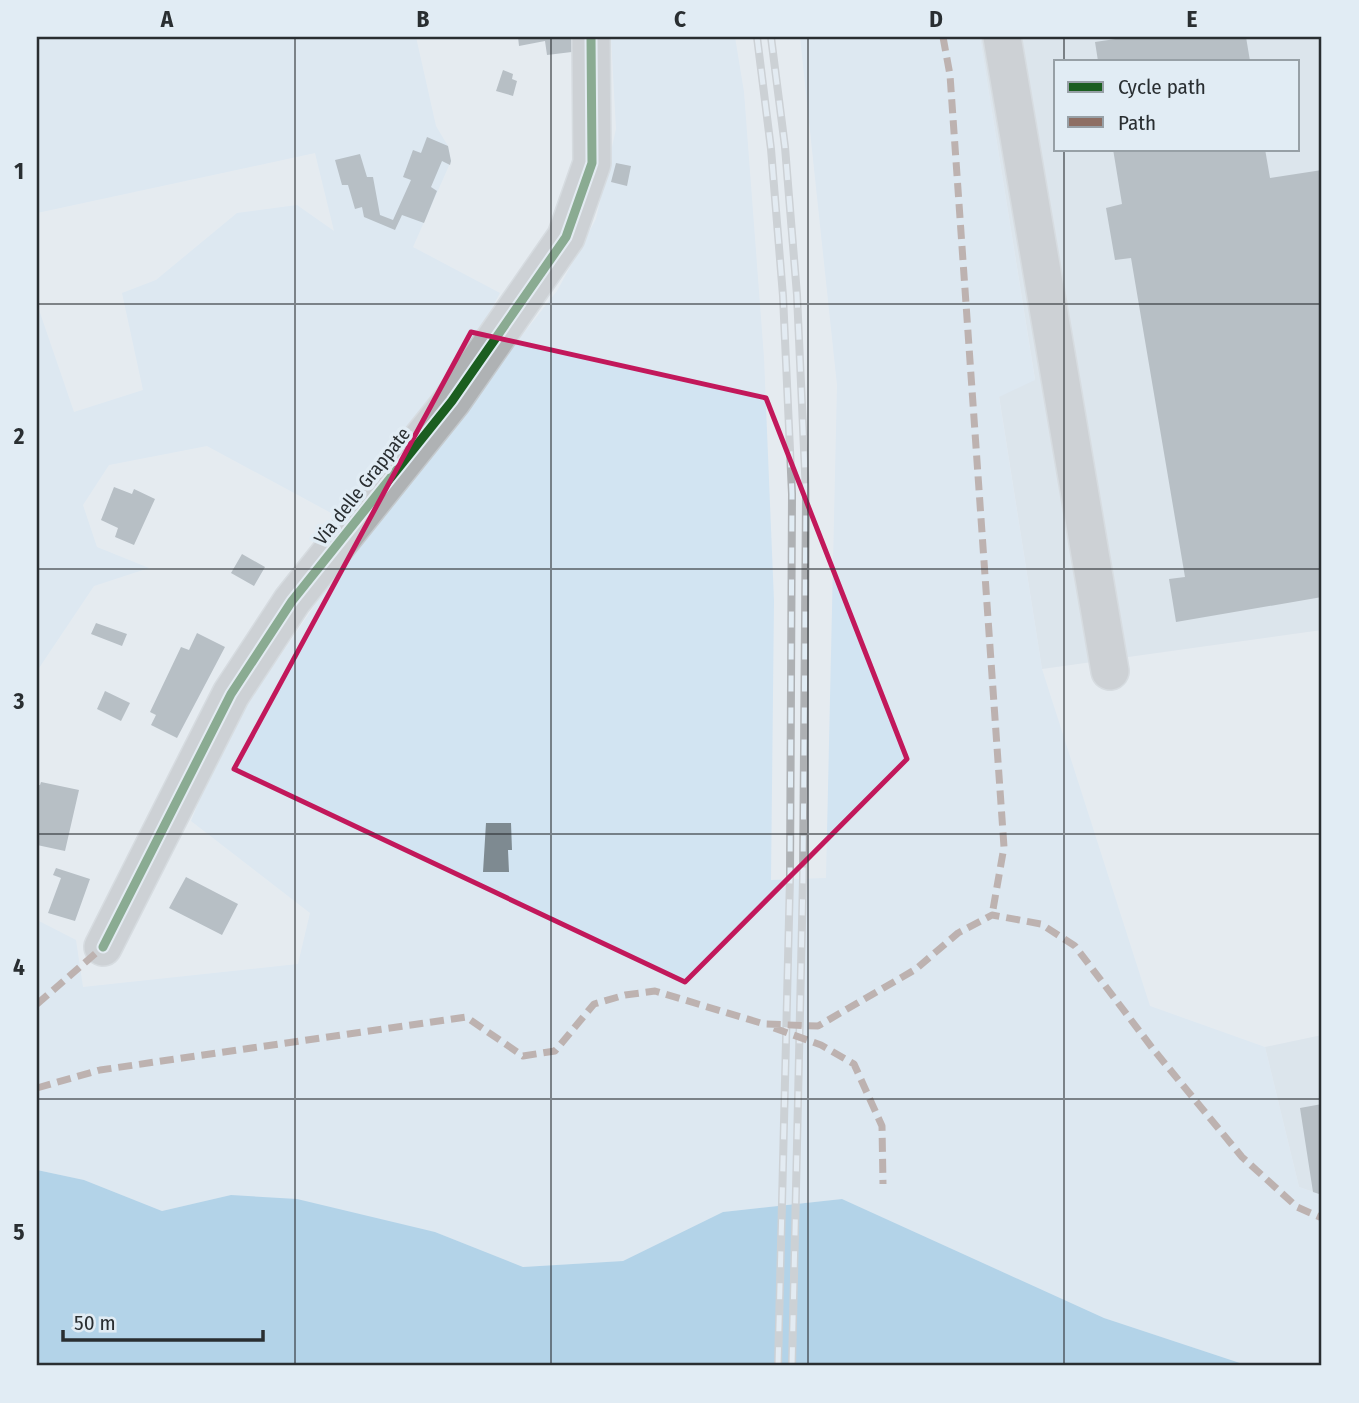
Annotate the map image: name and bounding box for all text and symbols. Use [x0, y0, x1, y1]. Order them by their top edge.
text: A [160, 5, 174, 33]
text: B [417, 5, 430, 33]
text: C [674, 5, 686, 33]
text: D [929, 5, 943, 33]
text: E [1187, 5, 1198, 33]
legend [1054, 60, 1300, 150]
text: Cycle path [1118, 74, 1206, 100]
text: Path [1118, 110, 1156, 136]
text: 1 [14, 157, 24, 185]
text: 2 [13, 422, 25, 450]
street label: Via delle Grappate [309, 423, 415, 549]
text: 3 [13, 687, 25, 715]
text: 4 [13, 953, 25, 981]
text: 5 [13, 1218, 25, 1246]
scale bar [63, 1298, 262, 1342]
text: 50 m [74, 1310, 116, 1336]

